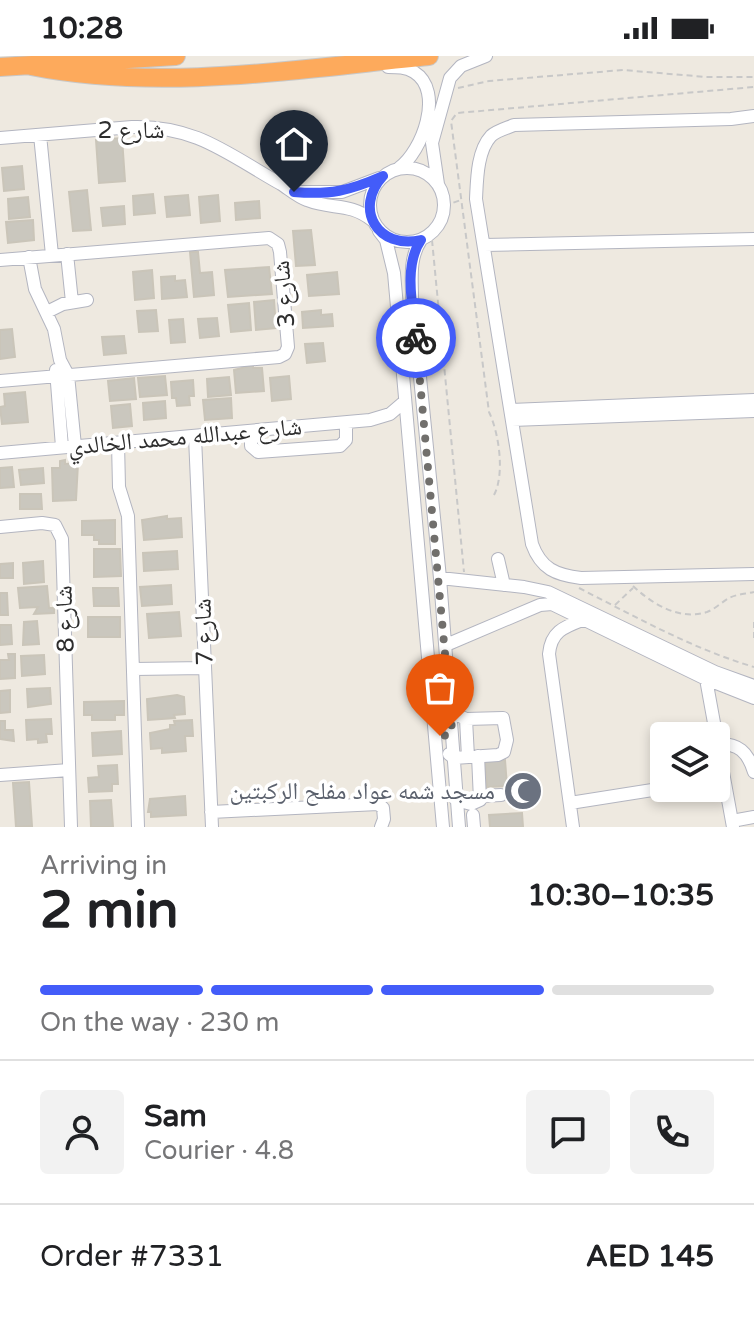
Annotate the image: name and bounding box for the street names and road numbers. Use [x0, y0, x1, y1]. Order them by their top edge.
street label: شارع 2 [98, 116, 164, 145]
street label: شارع 3 [267, 259, 301, 329]
street label: شارع عبدالله محمد الخالدي [67, 412, 304, 466]
street label: شارع 8 [49, 585, 81, 653]
street label: شارع 7 [188, 598, 220, 666]

